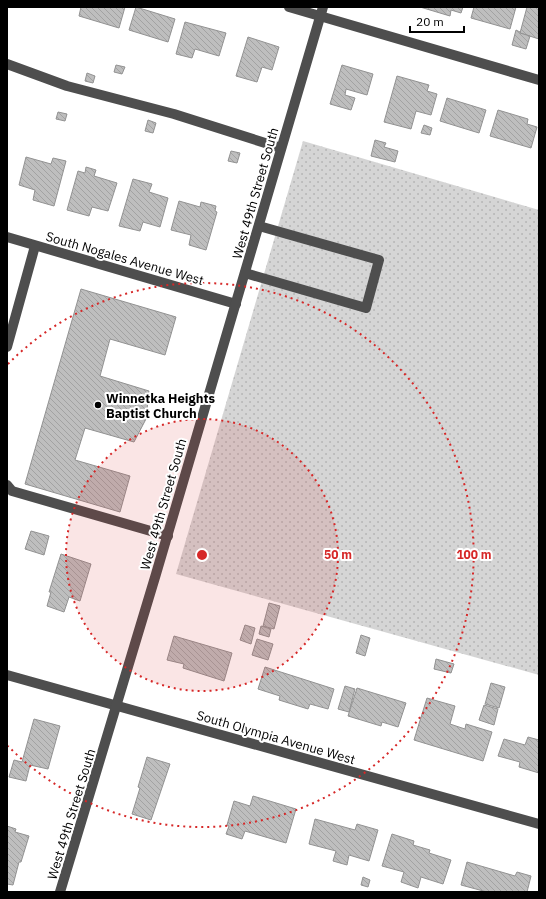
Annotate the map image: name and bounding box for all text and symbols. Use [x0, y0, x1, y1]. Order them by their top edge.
scale bar [410, 8, 464, 34]
text: 20 m [416, 14, 444, 29]
street label: West 49th Street South [229, 125, 282, 261]
street label: South Nogales Avenue West [44, 228, 206, 289]
place label: Winnetka Heights Baptist Church [106, 390, 215, 422]
marker: Winnetka Heights Baptist Church [93, 400, 103, 410]
street label: West 49th Street South [137, 436, 190, 572]
text: 50 m [324, 547, 352, 562]
text: 100 m [456, 547, 492, 562]
centre of rings [195, 548, 209, 562]
street label: South Olympia Avenue West [195, 707, 357, 768]
street label: West 49th Street South [43, 747, 99, 882]

